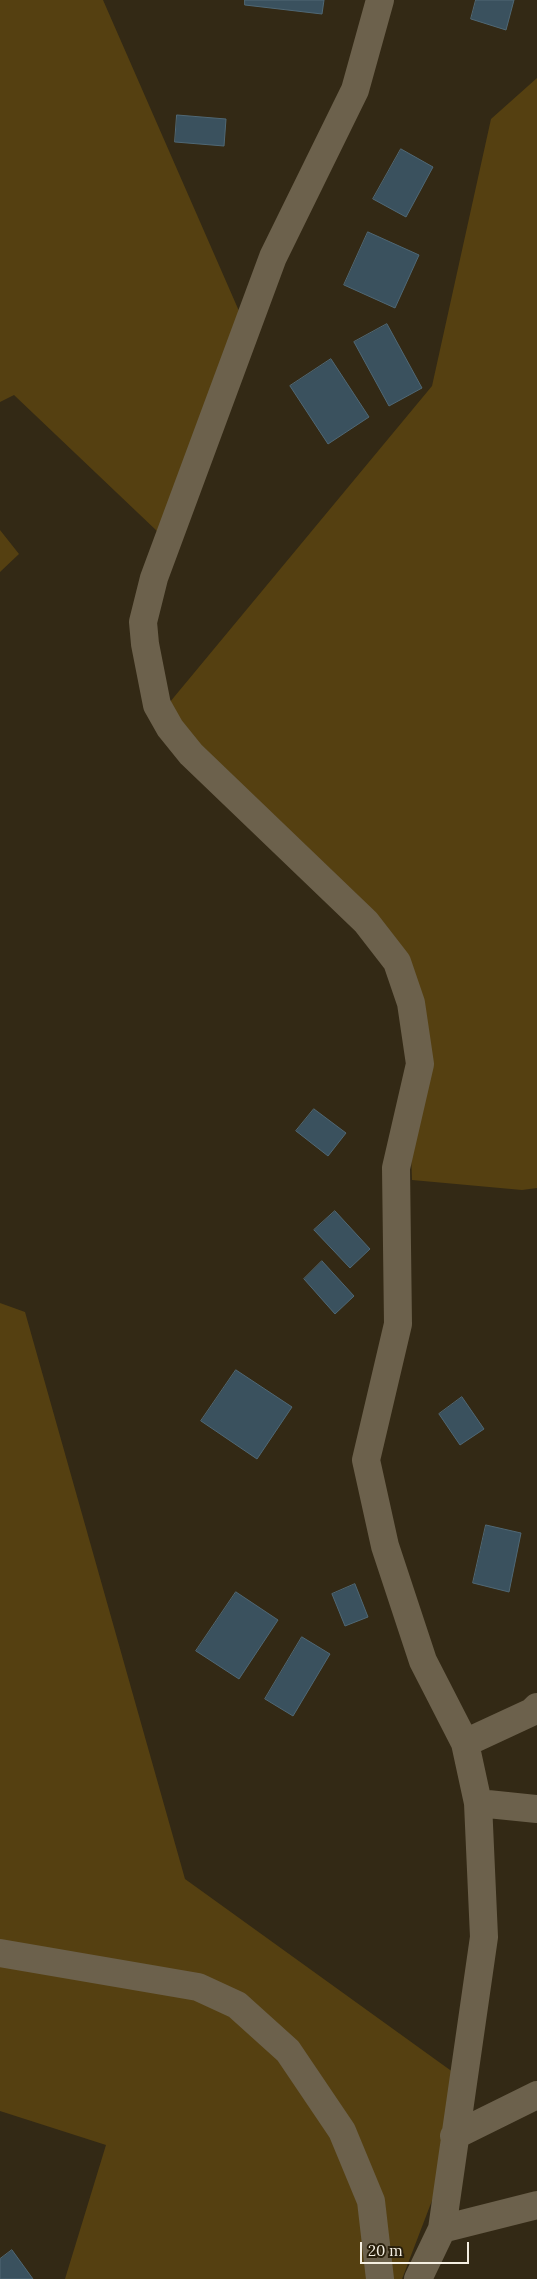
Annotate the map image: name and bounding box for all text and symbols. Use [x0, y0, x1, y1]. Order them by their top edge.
scale bar [362, 2232, 471, 2264]
text: 20 m [368, 2241, 403, 2260]

